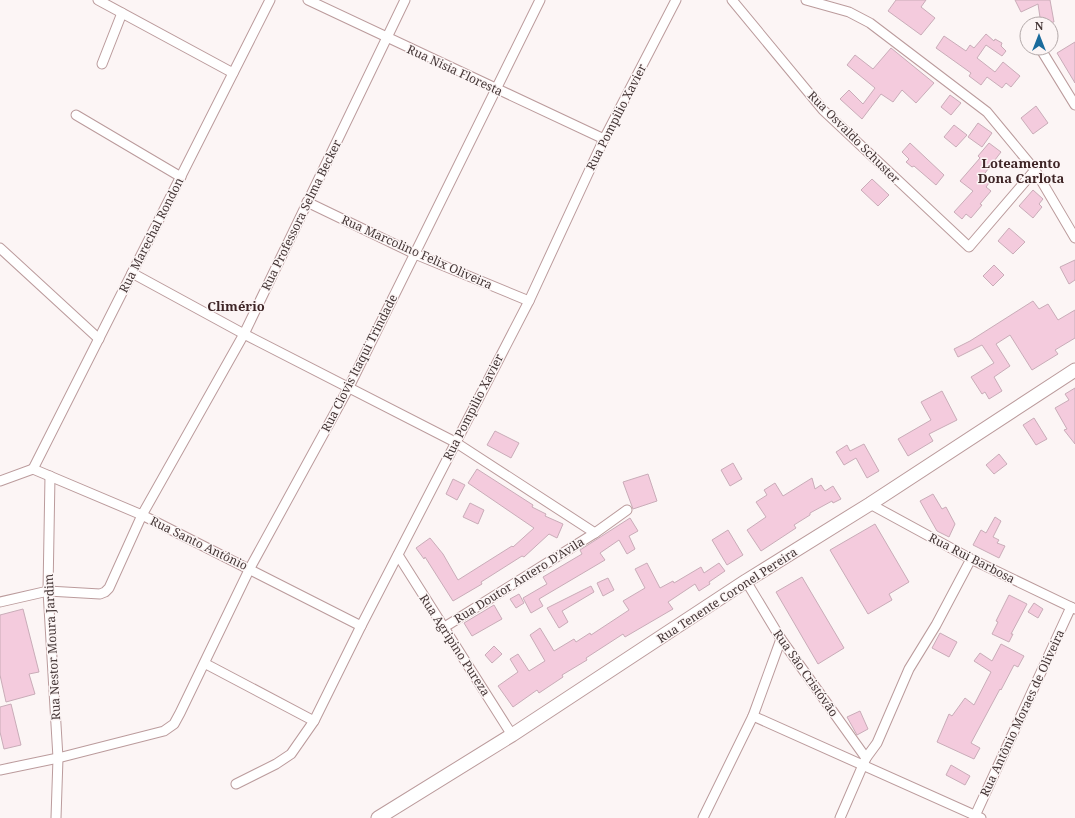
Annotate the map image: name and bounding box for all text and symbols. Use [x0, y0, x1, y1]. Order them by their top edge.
north arrow [1019, 16, 1059, 56]
text: N [1035, 18, 1044, 33]
street label: Rua Nisia Floresta [404, 40, 506, 100]
street label: Rua Pompilio Xavier [582, 61, 650, 173]
street label: Rua Osvaldo Schuster [804, 87, 904, 187]
street label: Rua Professora Selma Becker [257, 136, 345, 293]
district label: Loteamento Dona Carlota [978, 154, 1065, 187]
street label: Rua Marechal Rondon [115, 174, 188, 296]
street label: Rua Marcolino Felix Oliveira [339, 211, 495, 293]
street label: Rua Clovis Itaqui Trindade [317, 291, 401, 435]
district label: Climério [207, 297, 265, 315]
street label: Rua Pompilio Xavier [439, 351, 507, 463]
street label: Rua Santo Antônio [147, 512, 251, 574]
street label: Rua Rui Barbosa [926, 529, 1018, 587]
street label: Rua Doutor Antero D'Avila [451, 533, 588, 627]
street label: Rua Tenente Coronel Pereira [654, 543, 801, 647]
street label: Rua Nestor Moura Jardim [40, 573, 64, 721]
street label: Rua Agripino Pureza [416, 591, 494, 699]
street label: Rua São Cristóvão [770, 626, 842, 720]
street label: Rua Antônio Moraes de Oliveira [976, 627, 1068, 799]

